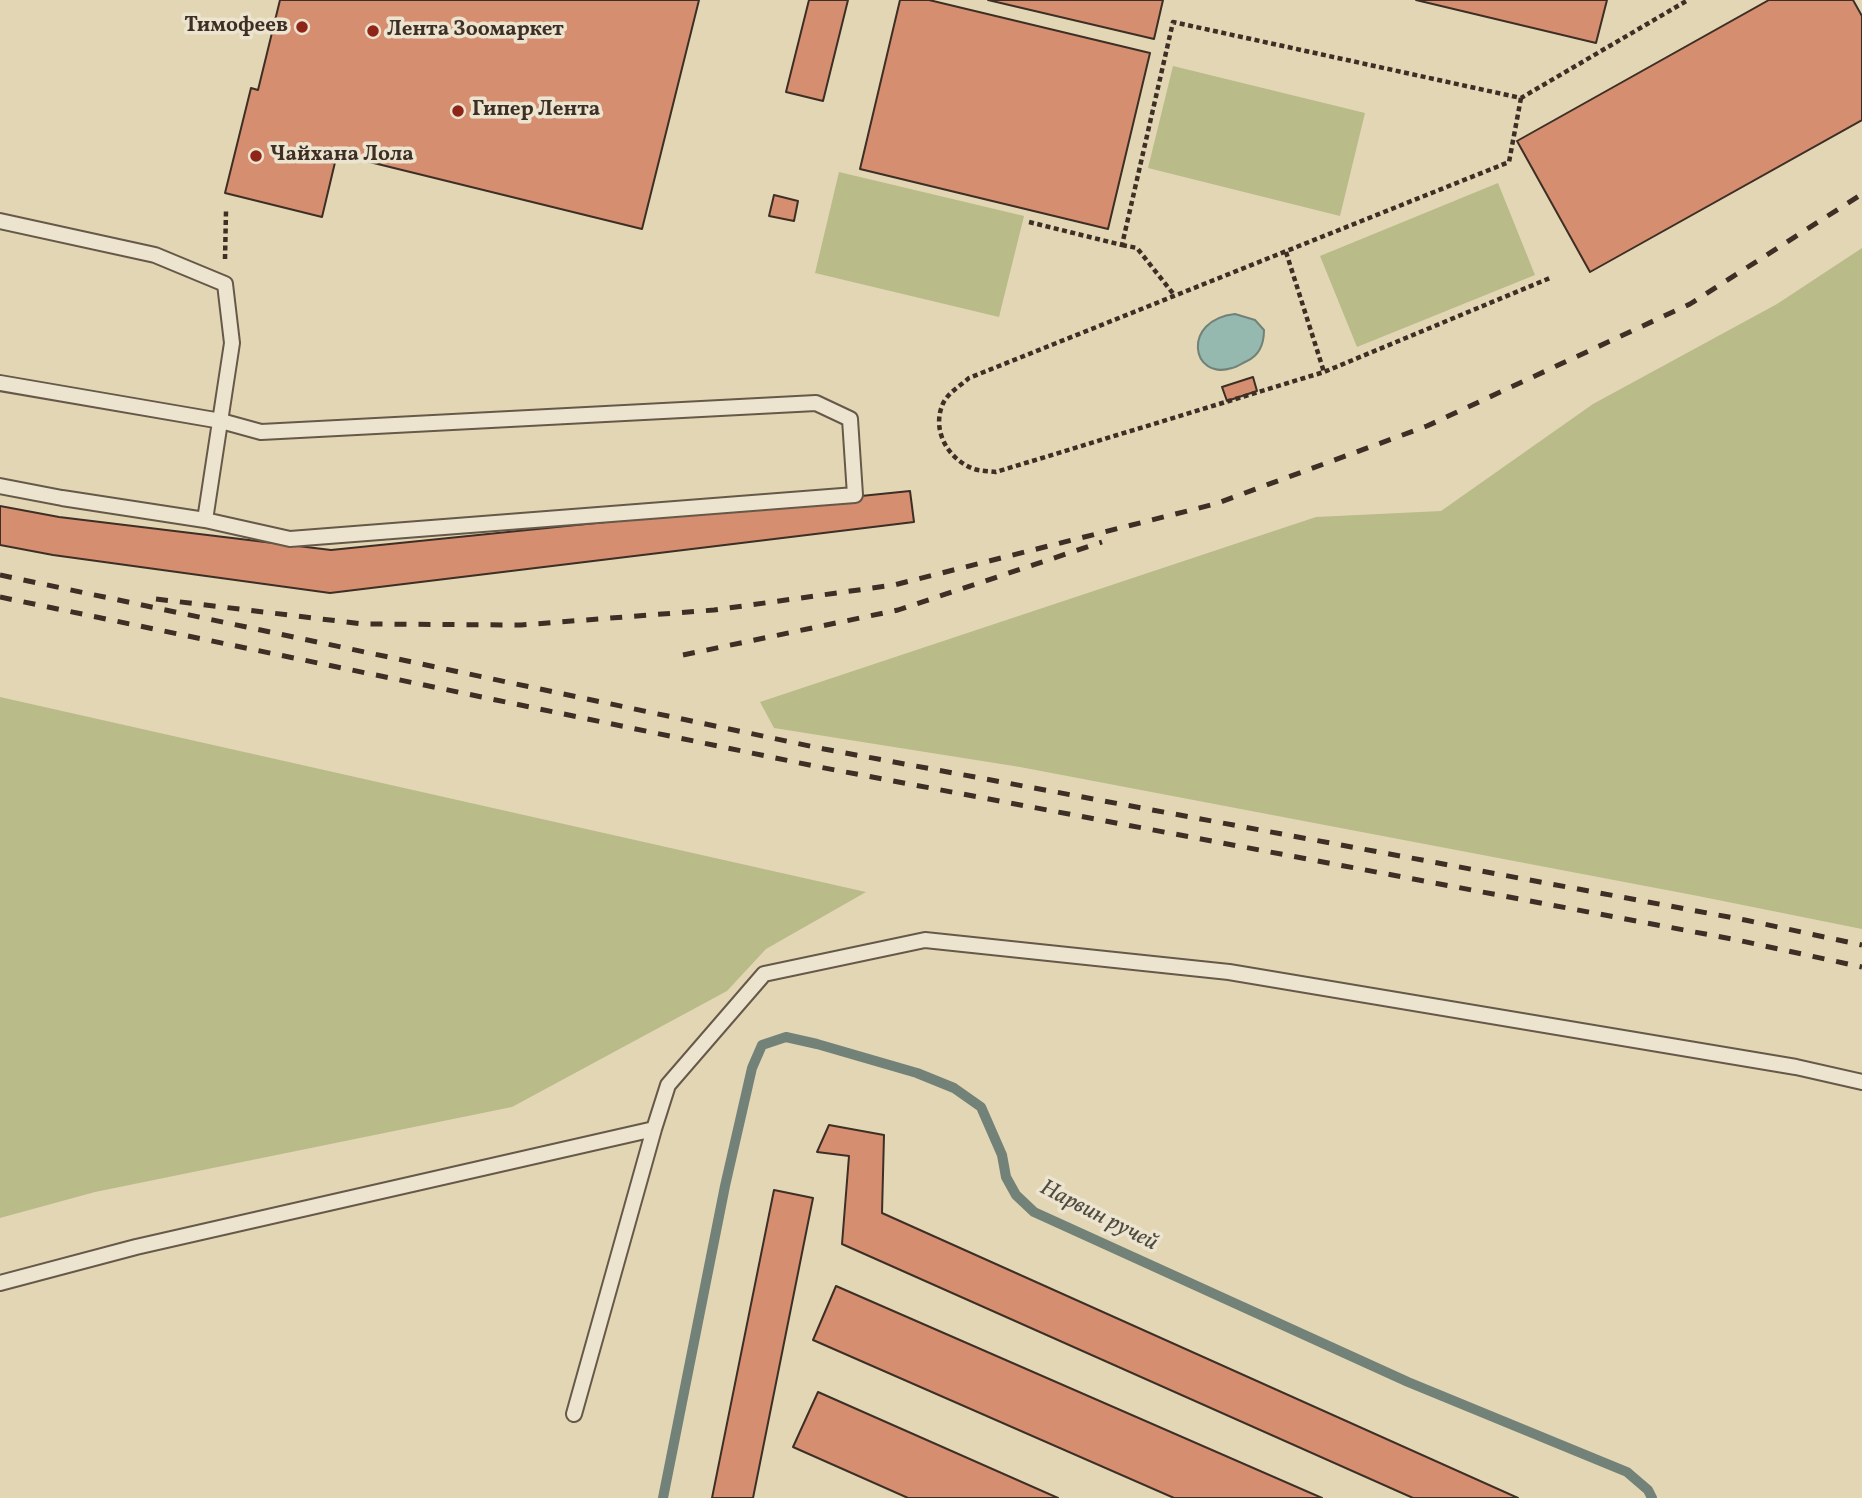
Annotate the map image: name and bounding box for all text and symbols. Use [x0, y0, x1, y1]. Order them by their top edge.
place label: Тимофеев [184, 14, 288, 40]
place label: Лента Зоомаркет [387, 18, 564, 44]
marker: Тимофеев [294, 19, 310, 35]
marker: Лента Зоомаркет [365, 23, 381, 39]
place label: Гипер Лента [472, 98, 600, 124]
marker: Гипер Лента [450, 103, 466, 119]
place label: Чайхана Лола [270, 143, 414, 169]
marker: Чайхана Лола [248, 148, 264, 164]
water label: Нарвин ручей [1034, 1175, 1162, 1259]

